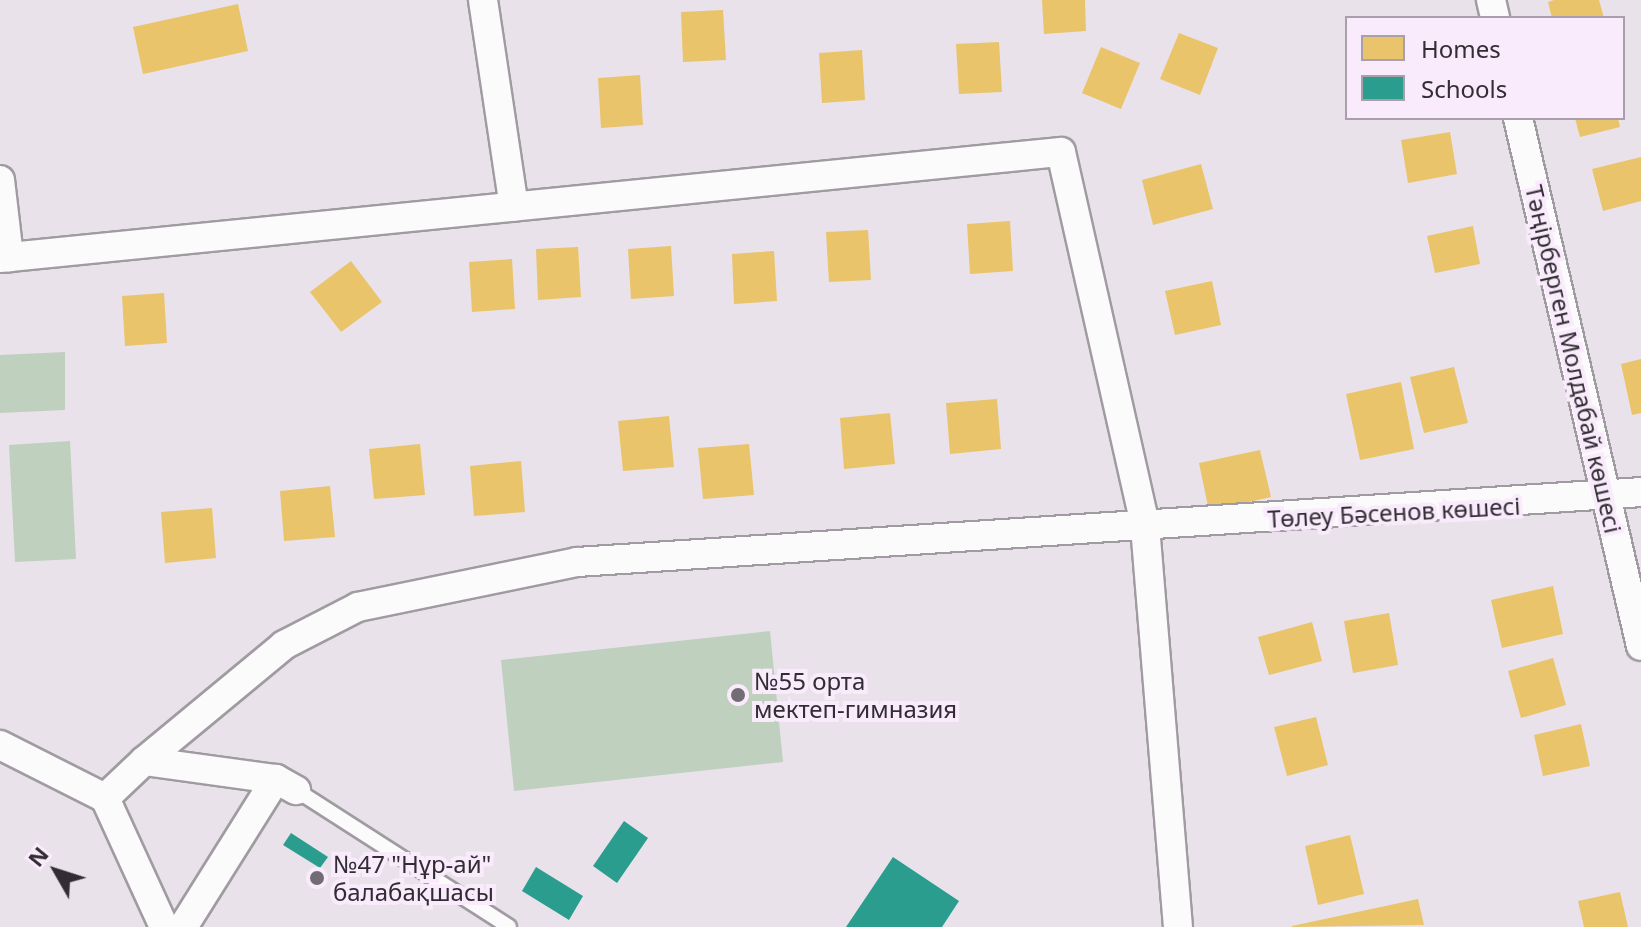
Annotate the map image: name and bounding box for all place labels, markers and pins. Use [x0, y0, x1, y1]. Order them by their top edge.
place label: №55 орта мектеп-гимназия [754, 667, 957, 723]
marker: №55 орта мектеп-гимназия [729, 686, 747, 704]
place label: №47 "Нұр-ай" балабақшасы [333, 850, 494, 906]
marker: №47 "Нұр-ай" балабақшасы [308, 869, 326, 887]

